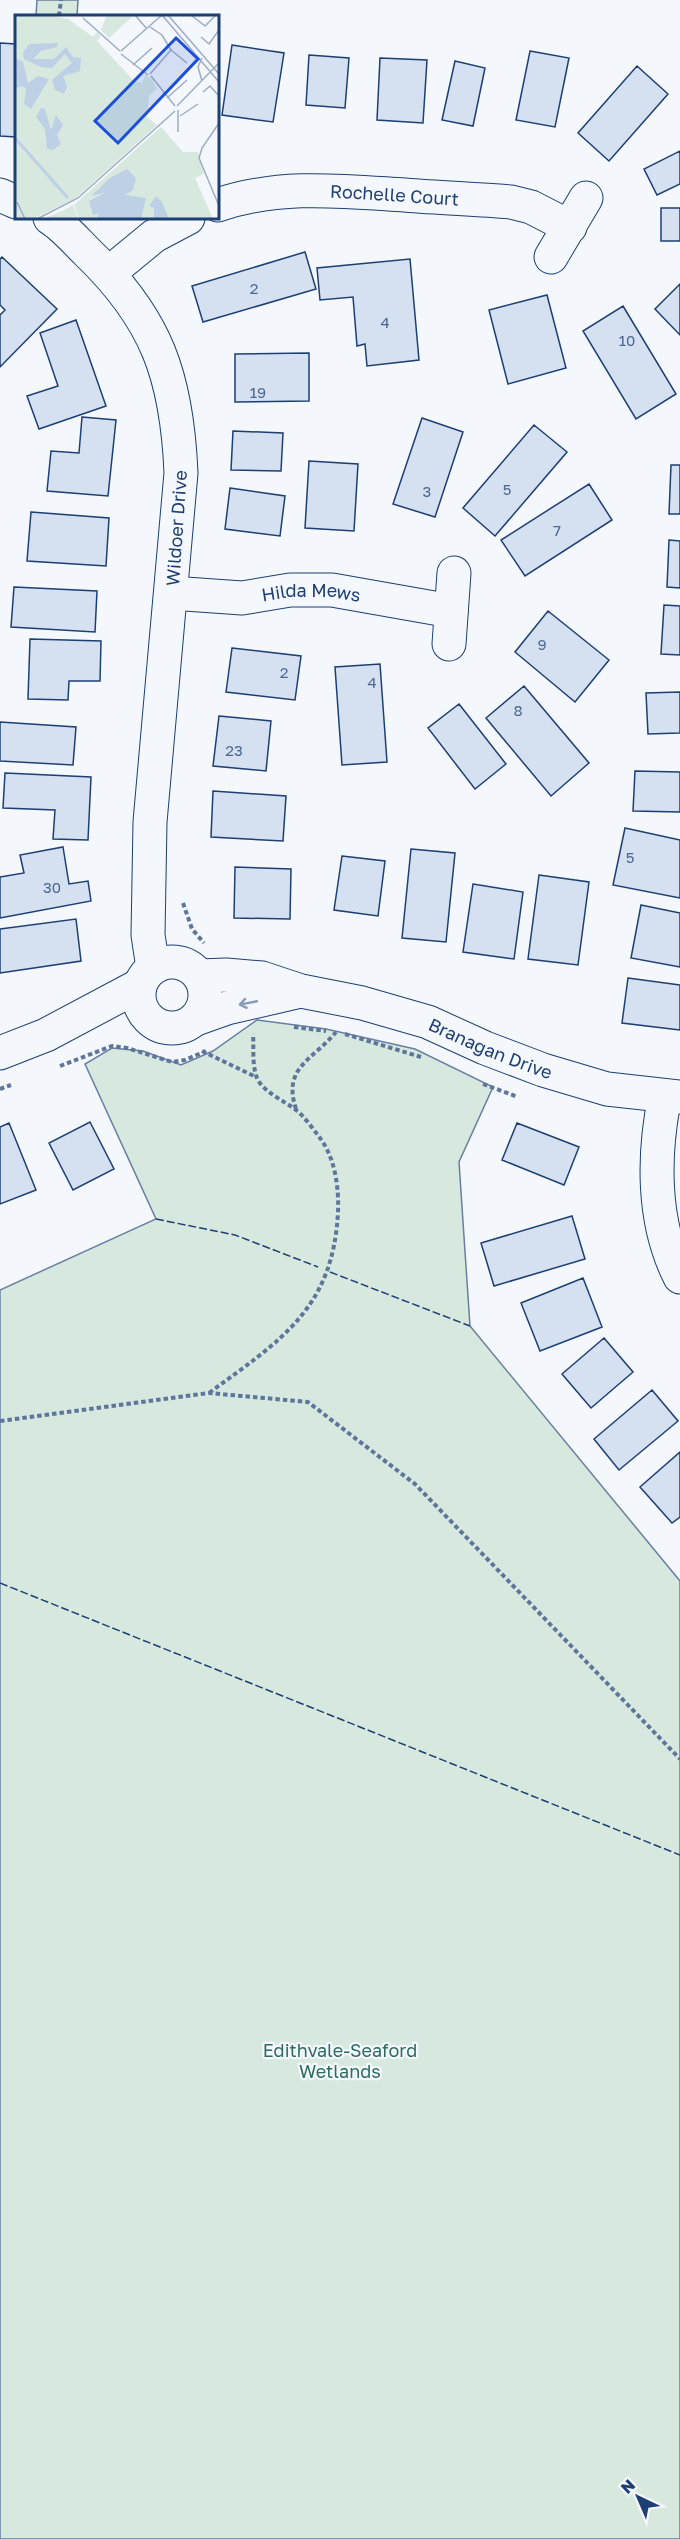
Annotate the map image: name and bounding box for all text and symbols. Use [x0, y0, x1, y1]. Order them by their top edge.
inset map [15, 15, 219, 219]
street label: Rochelle Court [330, 180, 459, 210]
house number: 2 [250, 279, 258, 297]
house number: 4 [380, 313, 390, 331]
house number: 10 [619, 331, 635, 349]
house number: 19 [250, 383, 266, 401]
street label: Wildoer Drive [161, 469, 191, 587]
house number: 5 [503, 480, 511, 498]
house number: 3 [423, 482, 431, 500]
house number: 7 [553, 521, 561, 539]
street label: Hilda Mews [260, 579, 363, 606]
house number: 9 [537, 635, 547, 653]
house number: 2 [280, 663, 288, 681]
house number: 4 [367, 673, 377, 691]
house number: 8 [513, 701, 523, 719]
house number: 23 [225, 741, 243, 759]
house number: 5 [626, 848, 634, 866]
house number: 30 [43, 878, 61, 896]
one-way arrow [238, 998, 257, 1010]
street label: Branagan Drive [425, 1013, 555, 1083]
park label: Edithvale-Seaford Wetlands [263, 2039, 417, 2082]
north arrow [608, 2467, 668, 2527]
text: N [616, 2475, 639, 2498]

